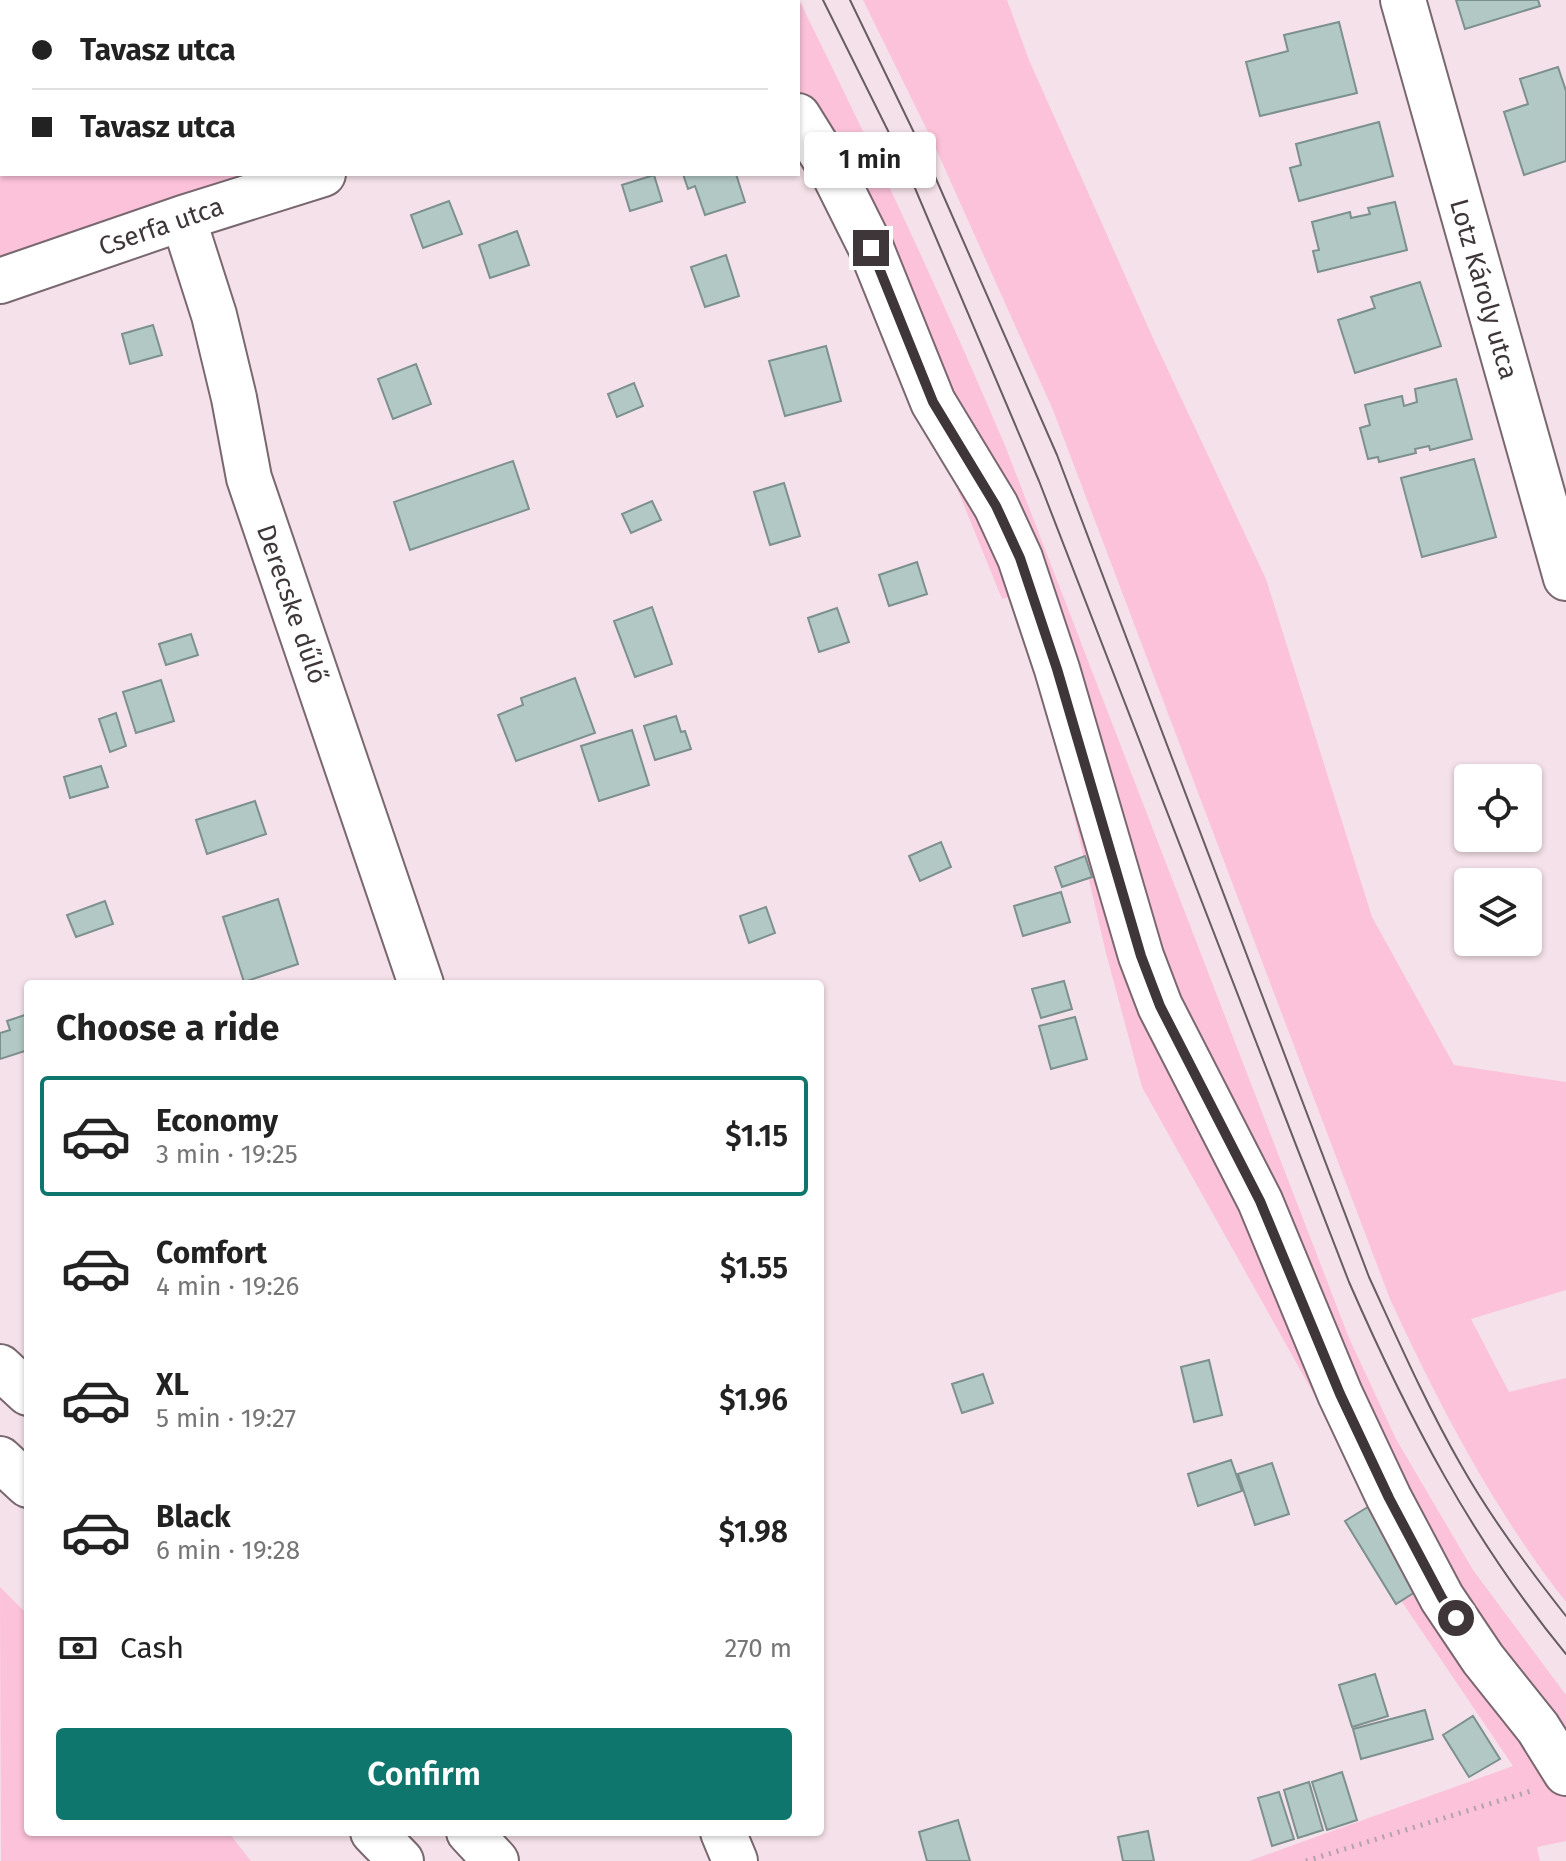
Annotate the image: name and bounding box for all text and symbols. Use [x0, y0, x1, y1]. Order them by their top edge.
text: Tavasz utca [80, 32, 236, 68]
text: Tavasz utca [80, 109, 236, 145]
callout: 1 min [805, 132, 937, 188]
text: 1 min [839, 144, 901, 175]
street label: Cserfa utca [95, 191, 228, 262]
street label: Lotz Károly utca [1443, 195, 1524, 383]
route end [853, 230, 889, 266]
street label: Derecske dűlő [250, 520, 333, 688]
map controls [1454, 764, 1542, 956]
button: locate [1454, 764, 1542, 852]
button: layers [1454, 868, 1542, 956]
text: Choose a ride [56, 1006, 279, 1050]
icon: car [60, 1100, 132, 1172]
text: Economy [156, 1103, 278, 1139]
text: $1.15 [725, 1118, 788, 1154]
text: 3 min · 19:25 [156, 1139, 298, 1170]
icon: car [60, 1232, 132, 1304]
text: Comfort [156, 1235, 267, 1271]
text: $1.55 [720, 1250, 788, 1286]
text: 4 min · 19:26 [156, 1271, 299, 1302]
icon: car [60, 1364, 132, 1436]
text: XL [156, 1367, 189, 1403]
text: $1.96 [719, 1382, 788, 1418]
text: 5 min · 19:27 [156, 1403, 296, 1434]
icon: car [60, 1496, 132, 1568]
text: Black [156, 1499, 231, 1535]
text: $1.98 [719, 1514, 788, 1550]
text: 6 min · 19:28 [156, 1535, 300, 1566]
route start [1438, 1600, 1474, 1636]
icon: cash [56, 1626, 100, 1670]
text: Cash [120, 1630, 184, 1666]
text: 270 m [724, 1633, 792, 1664]
button: Confirm [56, 1728, 792, 1820]

